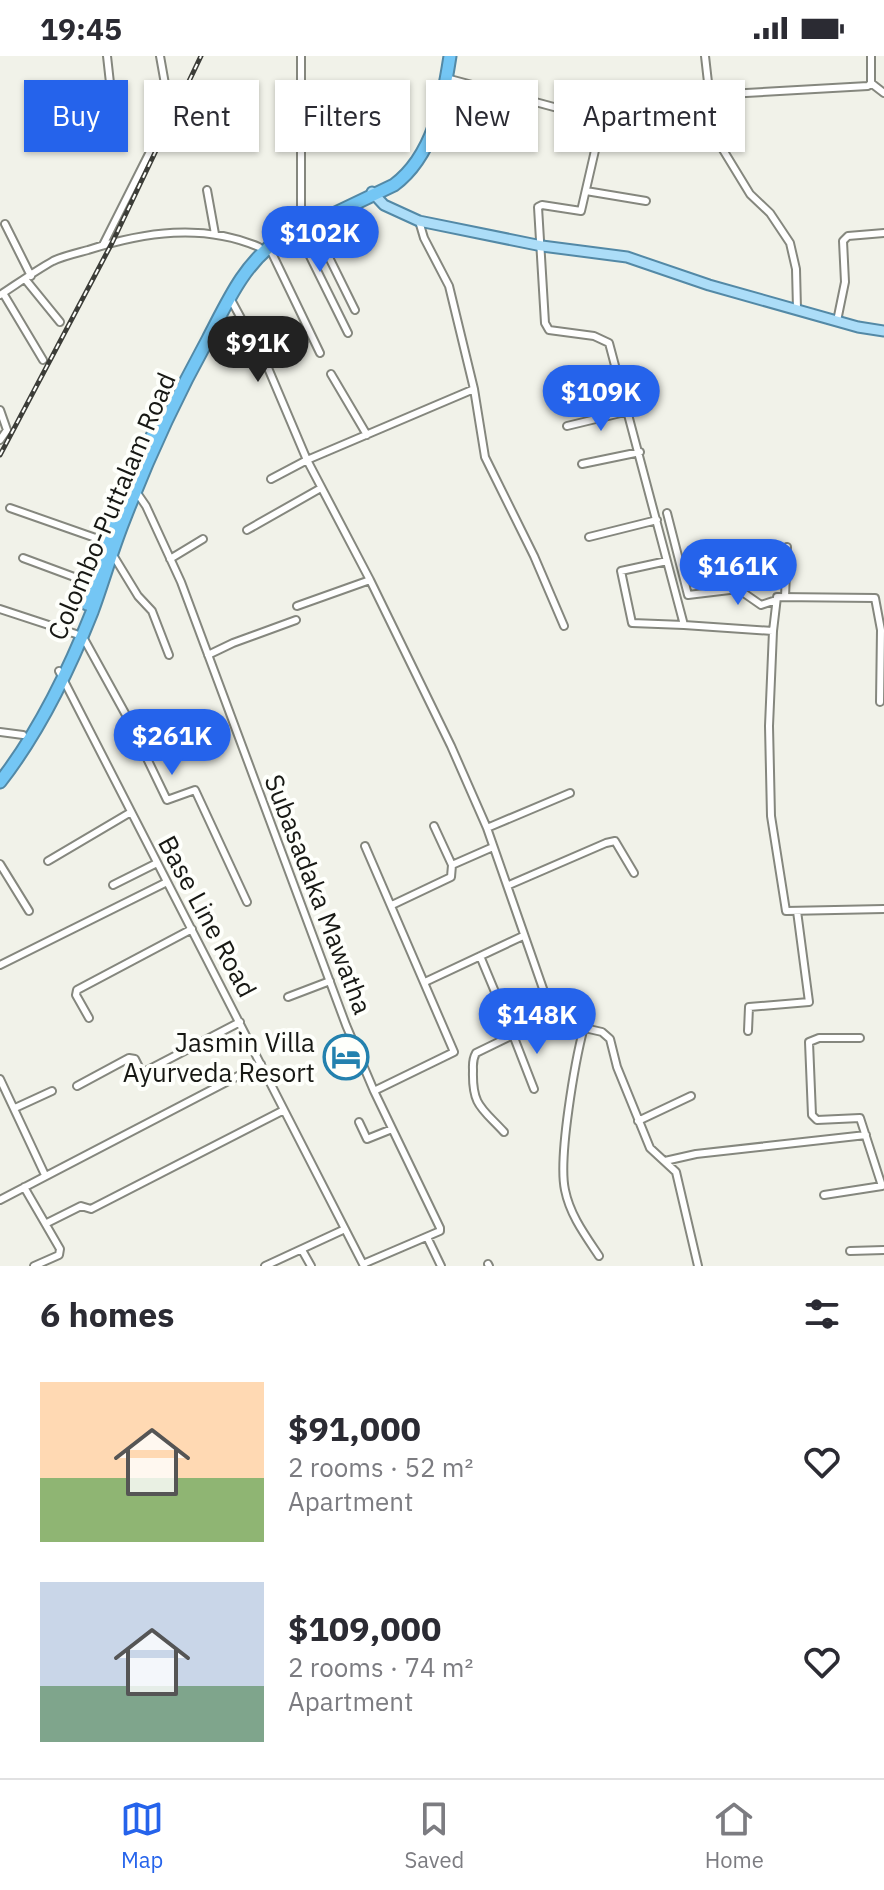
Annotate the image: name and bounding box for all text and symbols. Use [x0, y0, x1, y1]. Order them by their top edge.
text: 19:45 [40, 9, 122, 48]
chip: Buy [24, 80, 128, 152]
chip: Rent [144, 80, 259, 152]
chip: Filters [275, 80, 410, 152]
chip: New [426, 80, 538, 152]
chip: Apartment [554, 80, 745, 152]
pin: $102K [264, 206, 376, 274]
text: $102K [280, 215, 360, 249]
pin: $91K [211, 316, 305, 384]
text: $91K [226, 325, 290, 359]
pin: $109K [545, 365, 657, 433]
street label: Colombo-Puttalam Road [39, 367, 183, 645]
text: $109K [561, 374, 641, 408]
pin: $161K [682, 539, 794, 607]
text: $161K [698, 548, 778, 582]
pin: $261K [116, 709, 228, 777]
text: $261K [132, 718, 212, 752]
street label: Subasadaka Mawatha [258, 769, 380, 1019]
street label: Base Line Road [151, 829, 265, 1003]
pin: $148K [481, 988, 593, 1056]
text: $148K [497, 997, 577, 1031]
place label: Jasmin Villa Ayurveda Resort [123, 1025, 315, 1089]
hotel icon: Jasmin Villa Ayurveda Resort [322, 1033, 370, 1081]
text: 6 homes [40, 1292, 175, 1336]
icon: filters [800, 1292, 844, 1336]
text: $91,000 [288, 1406, 421, 1450]
icon: home [104, 1414, 200, 1510]
icon: heart [800, 1440, 844, 1484]
text: 2 rooms · 52 m² [288, 1450, 473, 1484]
text: Apartment [288, 1484, 413, 1518]
text: $109,000 [288, 1606, 441, 1650]
icon: home [104, 1614, 200, 1710]
icon: heart [800, 1640, 844, 1684]
text: 2 rooms · 74 m² [288, 1650, 473, 1684]
text: Apartment [288, 1684, 413, 1718]
tab: Map [120, 1797, 164, 1874]
tab: Saved [404, 1797, 464, 1874]
tab: Home [705, 1797, 764, 1874]

